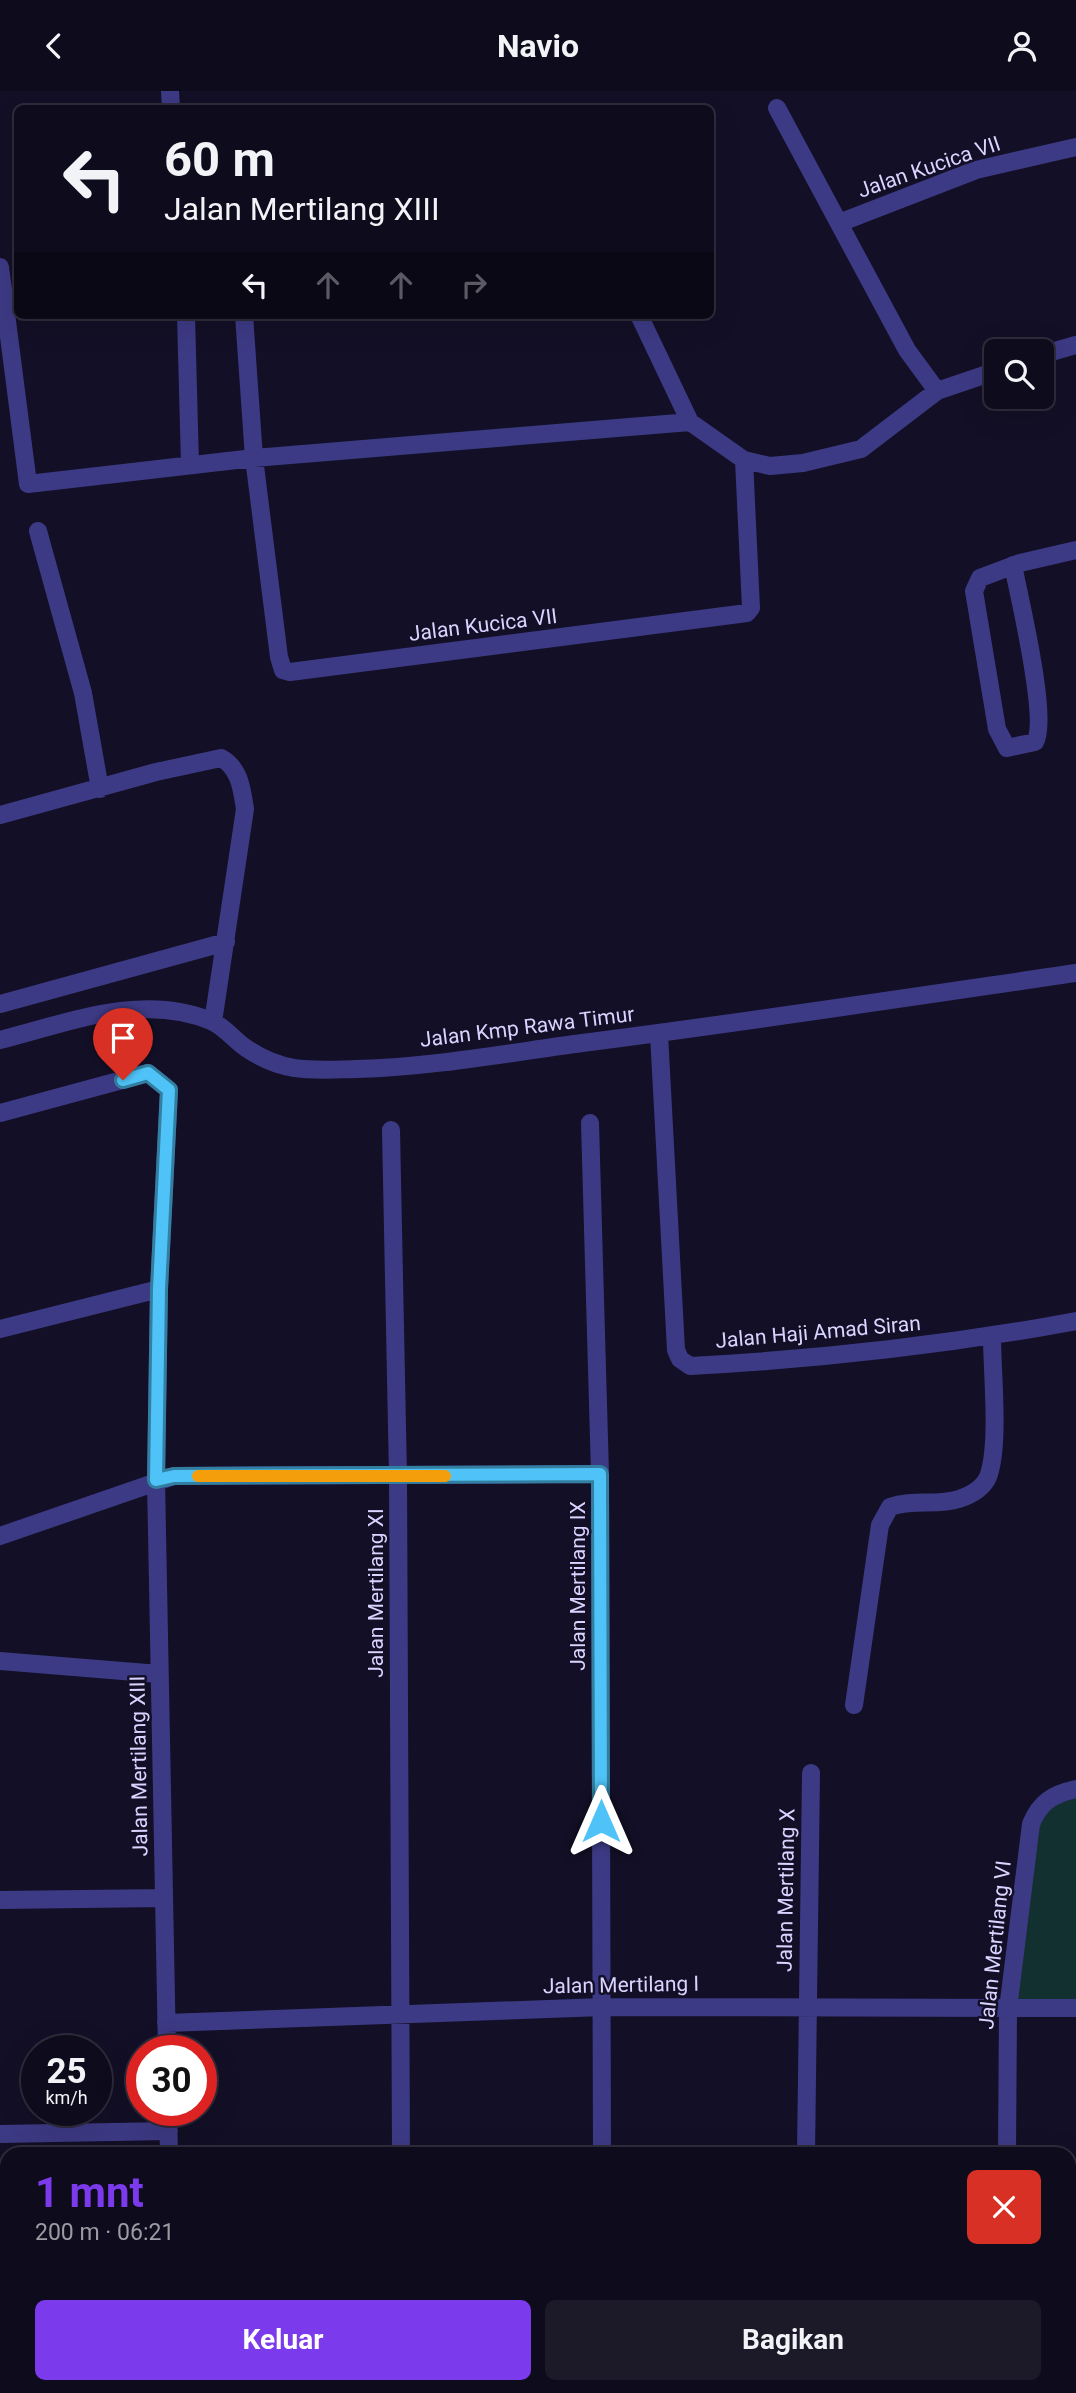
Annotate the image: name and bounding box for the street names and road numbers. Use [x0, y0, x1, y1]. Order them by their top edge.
street label: Jalan Kucica VII [854, 131, 1004, 203]
street label: Jalan Kucica VII [407, 604, 559, 646]
street label: Jalan Kmp Rawa Timur [418, 1002, 636, 1052]
street label: Jalan Haji Amad Siran [714, 1311, 922, 1353]
street label: Jalan Mertilang IX [566, 1501, 590, 1671]
street label: Jalan Mertilang XI [364, 1508, 388, 1678]
street label: Jalan Mertilang XIII [125, 1675, 153, 1857]
street label: Jalan Mertilang X [773, 1808, 799, 1972]
street label: Jalan Mertilang VI [974, 1859, 1016, 2031]
street label: Jalan Mertilang I [543, 1972, 699, 1998]

